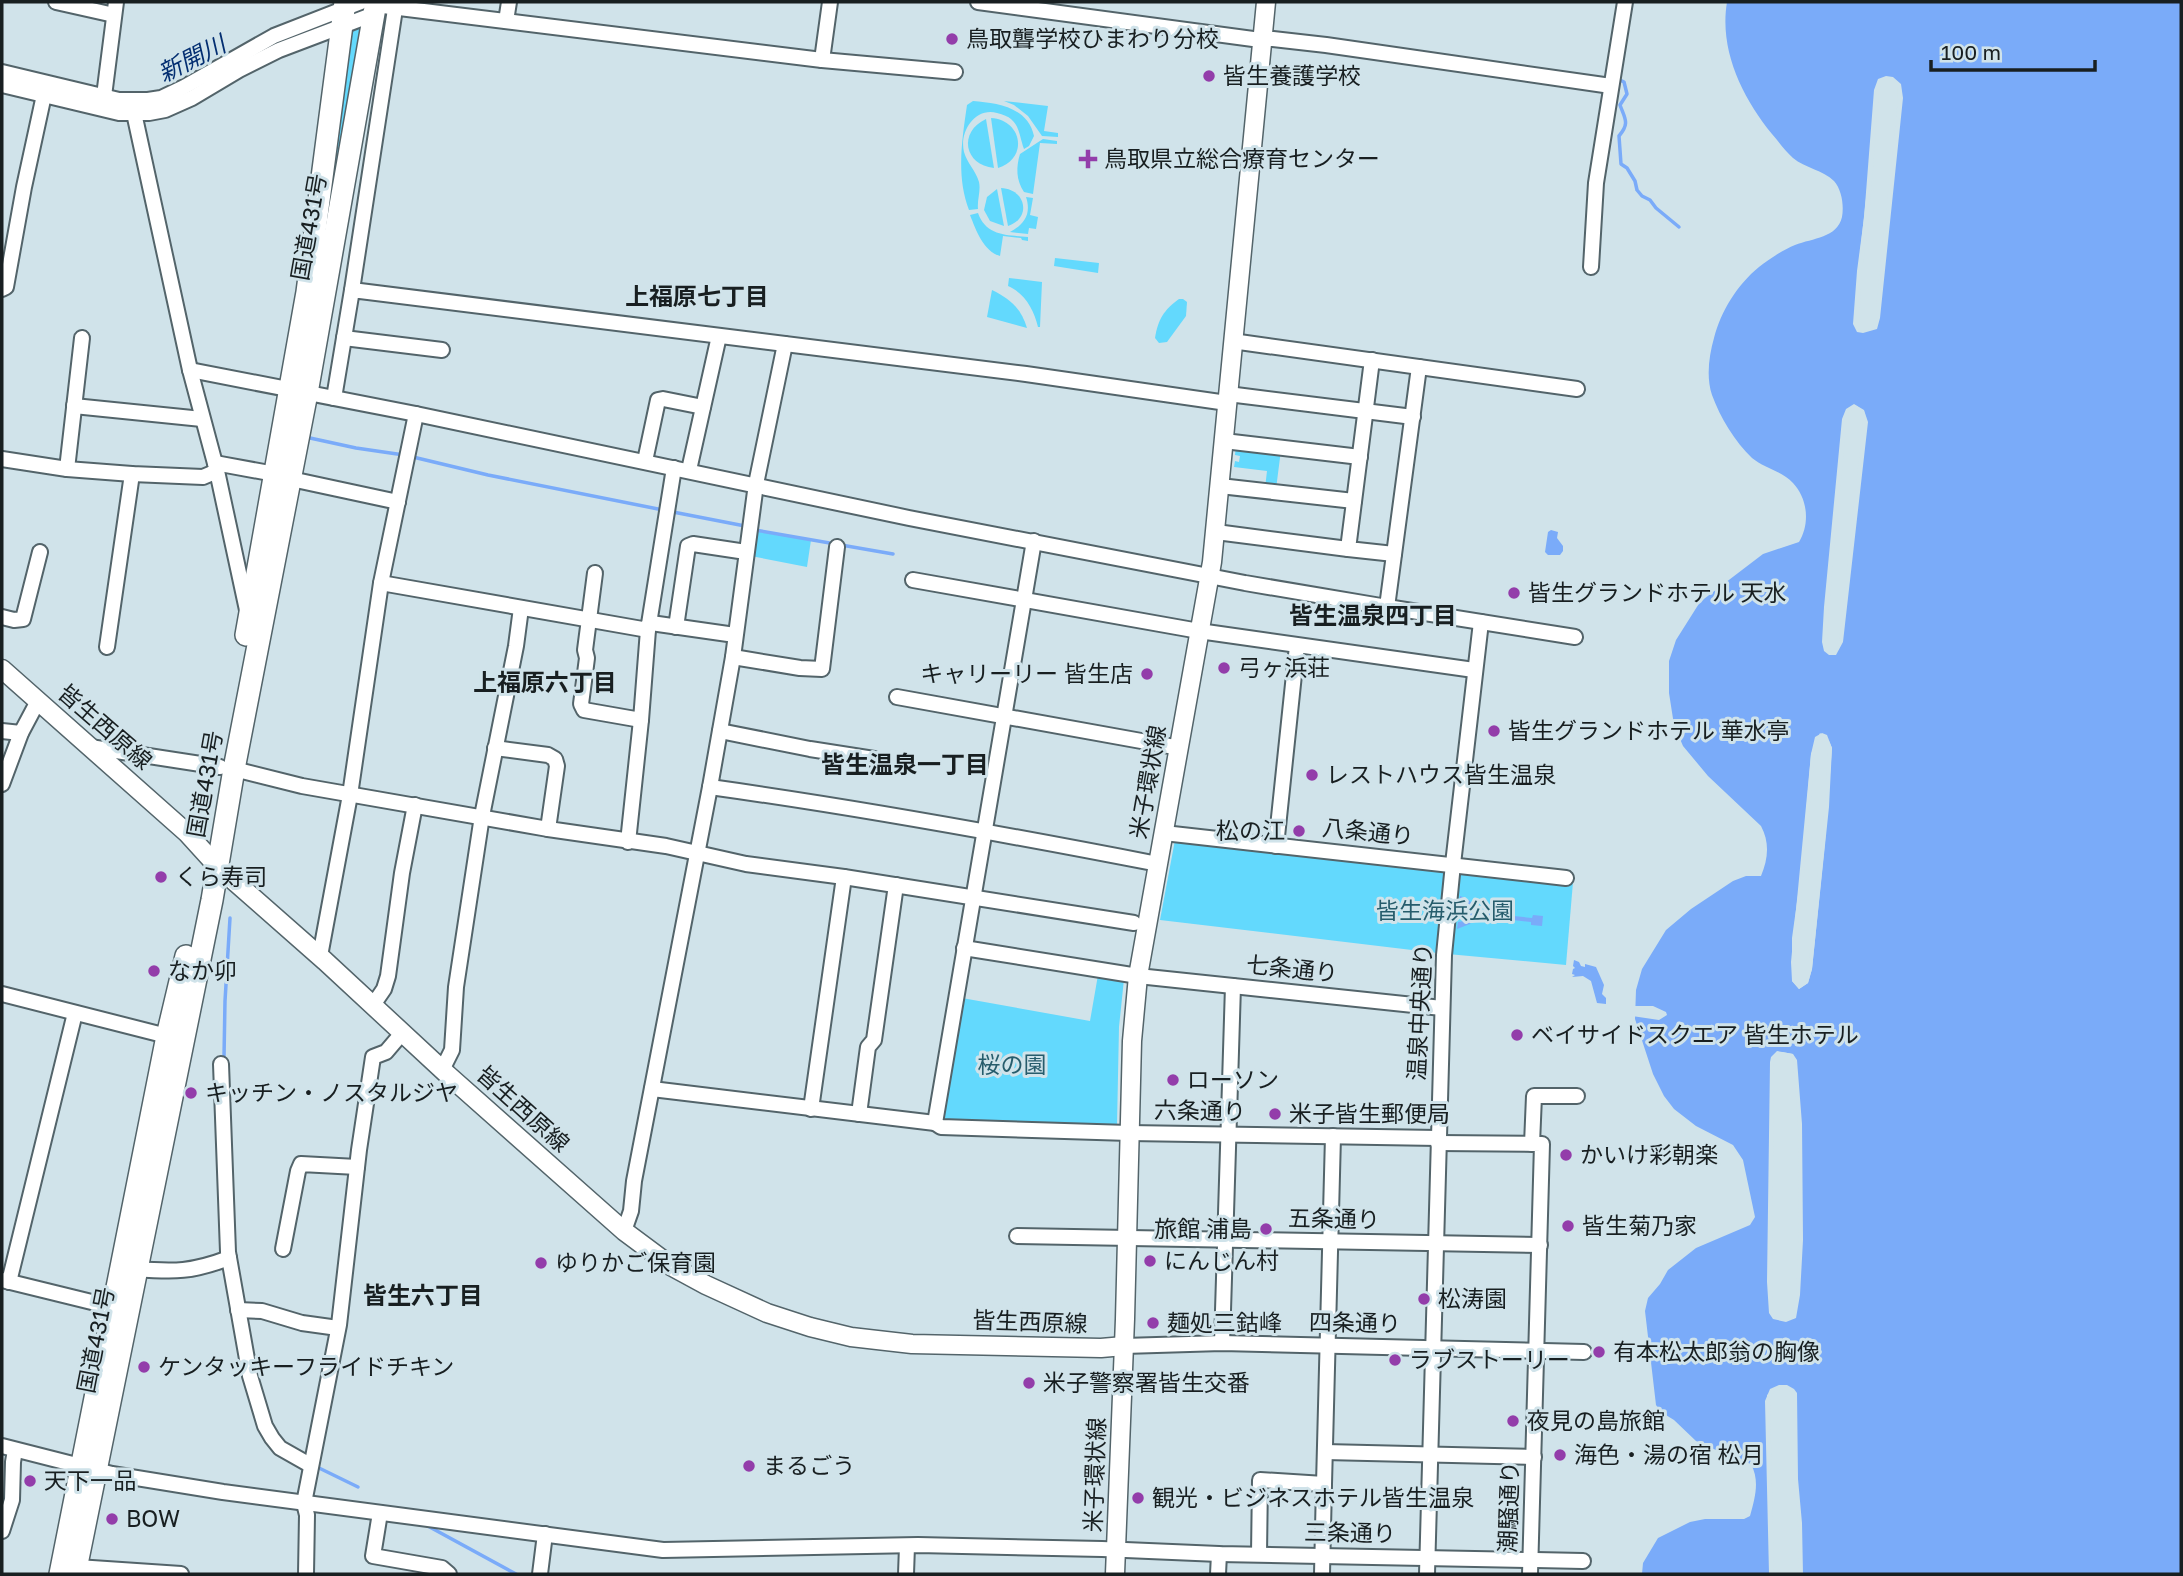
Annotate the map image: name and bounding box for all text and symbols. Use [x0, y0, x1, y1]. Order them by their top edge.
place label: 鳥取聾学校ひまわり分校 [966, 24, 1219, 52]
water label: 新開川 [153, 27, 233, 87]
scale bar [1931, 28, 2096, 72]
marker: 鳥取聾学校ひまわり分校 [944, 31, 960, 47]
text: 100 m [1941, 39, 2001, 65]
place label: 皆生養護学校 [1223, 61, 1361, 89]
marker: 皆生養護学校 [1201, 68, 1217, 84]
place label: 鳥取県立総合療育センター [1104, 144, 1380, 172]
marker: 鳥取県立総合療育センター [1078, 149, 1098, 169]
street label: 国道431号 [285, 171, 331, 282]
district label: 上福原七丁目 [625, 281, 769, 310]
place label: 皆生グランドホテル 天水 [1528, 578, 1787, 606]
marker: 皆生グランドホテル 天水 [1506, 585, 1522, 601]
district label: 皆生温泉四丁目 [1289, 600, 1457, 629]
place label: 弓ヶ浜荘 [1238, 653, 1330, 681]
place label: キャリーリー 皆生店 [920, 659, 1133, 687]
marker: 弓ヶ浜荘 [1216, 660, 1232, 676]
marker: キャリーリー 皆生店 [1139, 666, 1155, 682]
district label: 上福原六丁目 [473, 667, 617, 696]
street label: 皆生西原線 [53, 678, 158, 775]
place label: 皆生グランドホテル 華水亭 [1508, 716, 1790, 744]
street label: 米子環状線 [1123, 723, 1171, 841]
marker: 皆生グランドホテル 華水亭 [1486, 723, 1502, 739]
street label: 国道431号 [181, 728, 227, 839]
district label: 皆生温泉一丁目 [821, 749, 989, 778]
place label: レストハウス皆生温泉 [1326, 760, 1556, 788]
marker: レストハウス皆生温泉 [1304, 767, 1320, 783]
street label: 八条通り [1321, 812, 1415, 850]
place label: 松の江 [1216, 816, 1285, 844]
marker: 松の江 [1291, 823, 1307, 839]
place label: くら寿司 [175, 862, 267, 890]
marker: くら寿司 [153, 869, 169, 885]
park label: 皆生海浜公園 [1376, 896, 1514, 924]
street label: 温泉中央通り [1401, 942, 1437, 1082]
street label: 七条通り [1245, 949, 1339, 987]
place label: なか卯 [168, 956, 237, 984]
marker: なか卯 [146, 963, 162, 979]
place label: ベイサイドスクエア 皆生ホテル [1531, 1020, 1859, 1048]
marker: ベイサイドスクエア 皆生ホテル [1509, 1027, 1525, 1043]
park label: 桜の園 [978, 1050, 1047, 1078]
street label: 皆生西原線 [472, 1059, 576, 1157]
place label: ローソン [1187, 1065, 1279, 1093]
marker: ローソン [1165, 1072, 1181, 1088]
place label: キッチン・ノスタルジヤ [205, 1078, 458, 1106]
marker: キッチン・ノスタルジヤ [183, 1085, 199, 1101]
street label: 六条通り [1154, 1095, 1246, 1125]
place label: 米子皆生郵便局 [1289, 1099, 1450, 1127]
marker: 米子皆生郵便局 [1267, 1106, 1283, 1122]
place label: かいけ彩朝楽 [1580, 1140, 1718, 1168]
marker: かいけ彩朝楽 [1558, 1147, 1574, 1163]
street label: 五条通り [1288, 1203, 1380, 1233]
place label: 皆生菊乃家 [1582, 1211, 1697, 1239]
place label: 旅館 浦島 [1154, 1214, 1252, 1242]
marker: 皆生菊乃家 [1560, 1218, 1576, 1234]
marker: 旅館 浦島 [1258, 1221, 1274, 1237]
place label: にんじん村 [1164, 1246, 1279, 1274]
place label: ゆりかご保育園 [555, 1248, 716, 1276]
marker: にんじん村 [1142, 1253, 1158, 1269]
marker: ゆりかご保育園 [533, 1255, 549, 1271]
district label: 皆生六丁目 [363, 1280, 483, 1309]
street label: 国道431号 [71, 1284, 119, 1395]
place label: 松涛園 [1438, 1284, 1507, 1312]
marker: 松涛園 [1416, 1291, 1432, 1307]
street label: 皆生西原線 [972, 1305, 1088, 1337]
street label: 四条通り [1309, 1307, 1401, 1337]
place label: 麺処三鈷峰 [1167, 1308, 1282, 1336]
marker: 麺処三鈷峰 [1145, 1315, 1161, 1331]
place label: 有本松太郎翁の胸像 [1613, 1337, 1820, 1365]
marker: 有本松太郎翁の胸像 [1591, 1344, 1607, 1360]
place label: ラブストーリー [1409, 1345, 1570, 1373]
place label: ケンタッキーフライドチキン [158, 1352, 454, 1380]
marker: ラブストーリー [1387, 1352, 1403, 1368]
marker: ケンタッキーフライドチキン [136, 1359, 152, 1375]
place label: 米子警察署皆生交番 [1043, 1368, 1250, 1396]
marker: 米子警察署皆生交番 [1021, 1375, 1037, 1391]
place label: 夜見の島旅館 [1527, 1406, 1665, 1434]
marker: 夜見の島旅館 [1505, 1413, 1521, 1429]
street label: 米子環状線 [1078, 1417, 1110, 1533]
place label: 海色・湯の宿 松月 [1574, 1440, 1764, 1468]
marker: 海色・湯の宿 松月 [1552, 1447, 1568, 1463]
place label: まるごう [763, 1451, 855, 1479]
marker: まるごう [741, 1458, 757, 1474]
street label: 潮騒通り [1492, 1461, 1524, 1553]
place label: 天下一品 [44, 1466, 136, 1494]
marker: 天下一品 [22, 1473, 38, 1489]
place label: 観光・ビジネスホテル皆生温泉 [1152, 1483, 1474, 1511]
marker: 観光・ビジネスホテル皆生温泉 [1130, 1490, 1146, 1506]
place label: BOW [126, 1504, 180, 1532]
marker: BOW [104, 1511, 120, 1527]
street label: 三条通り [1304, 1517, 1396, 1547]

